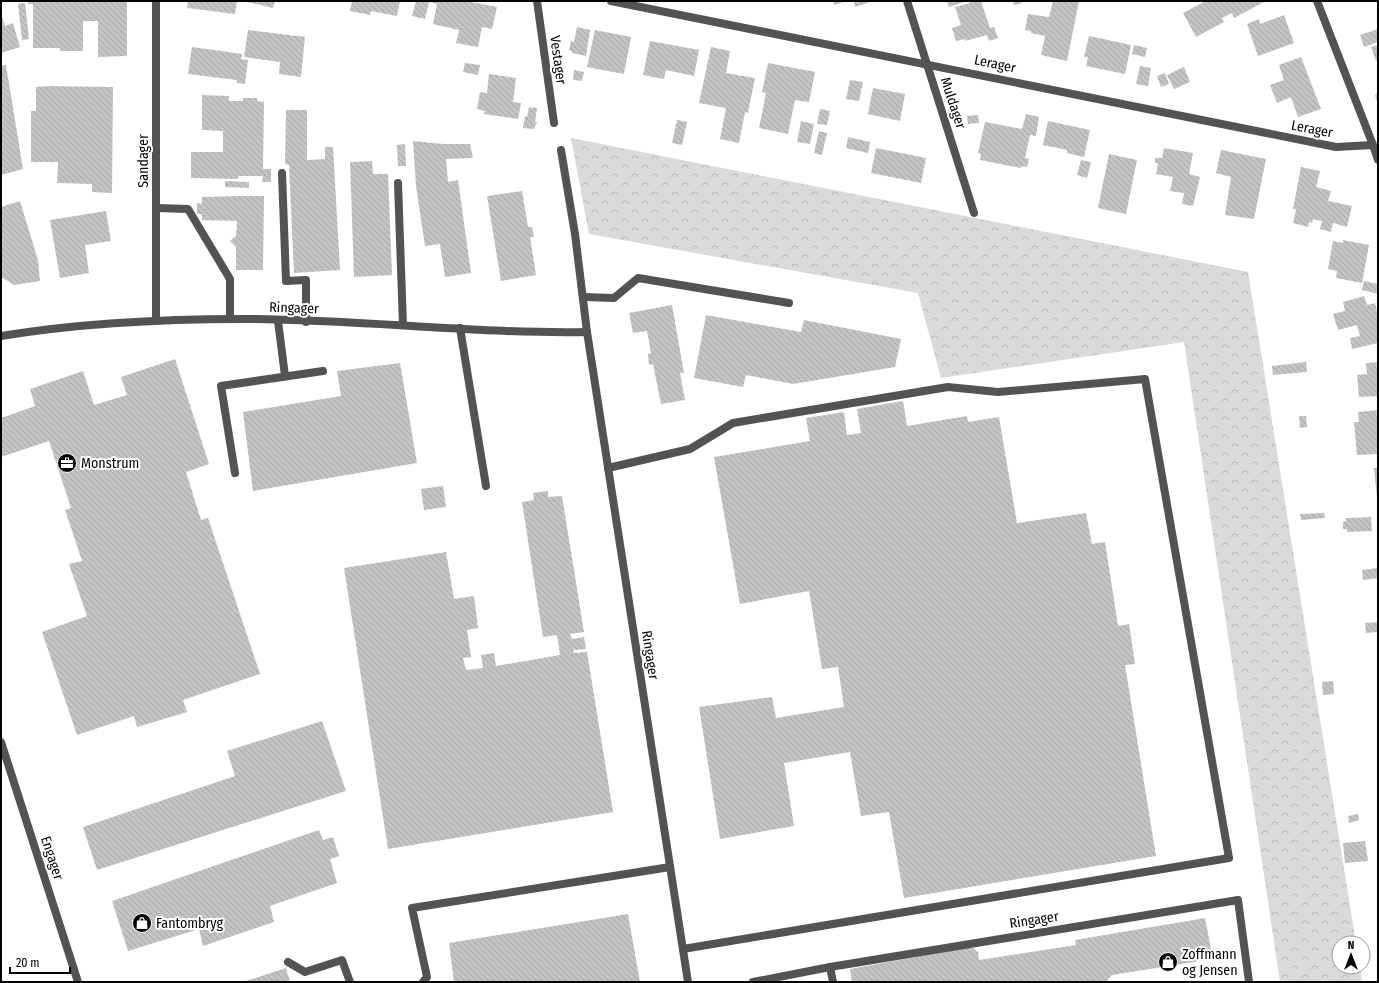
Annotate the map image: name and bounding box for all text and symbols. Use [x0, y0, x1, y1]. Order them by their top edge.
street label: Vestager [546, 35, 570, 86]
street label: Lerager [973, 51, 1017, 77]
street label: Muldager [937, 75, 969, 131]
street label: Lerager [1290, 117, 1334, 141]
street label: Sandager [135, 134, 152, 188]
street label: Ringager [269, 299, 319, 317]
office icon: Monstrum [56, 452, 78, 474]
place label: Monstrum [81, 455, 139, 472]
street label: Ringager [638, 629, 662, 681]
street label: Engager [37, 834, 67, 882]
street label: Ringager [1008, 908, 1060, 932]
shop icon: Fantombryg [131, 912, 153, 934]
place label: Fantombryg [156, 915, 224, 932]
north arrow [1331, 935, 1371, 975]
text: N [1348, 939, 1354, 952]
place label: Zoffmann og Jensen [1182, 946, 1238, 979]
scale bar [10, 949, 70, 975]
shop icon: Zoffmann og Jensen [1157, 951, 1179, 973]
text: 20 m [16, 956, 40, 970]

